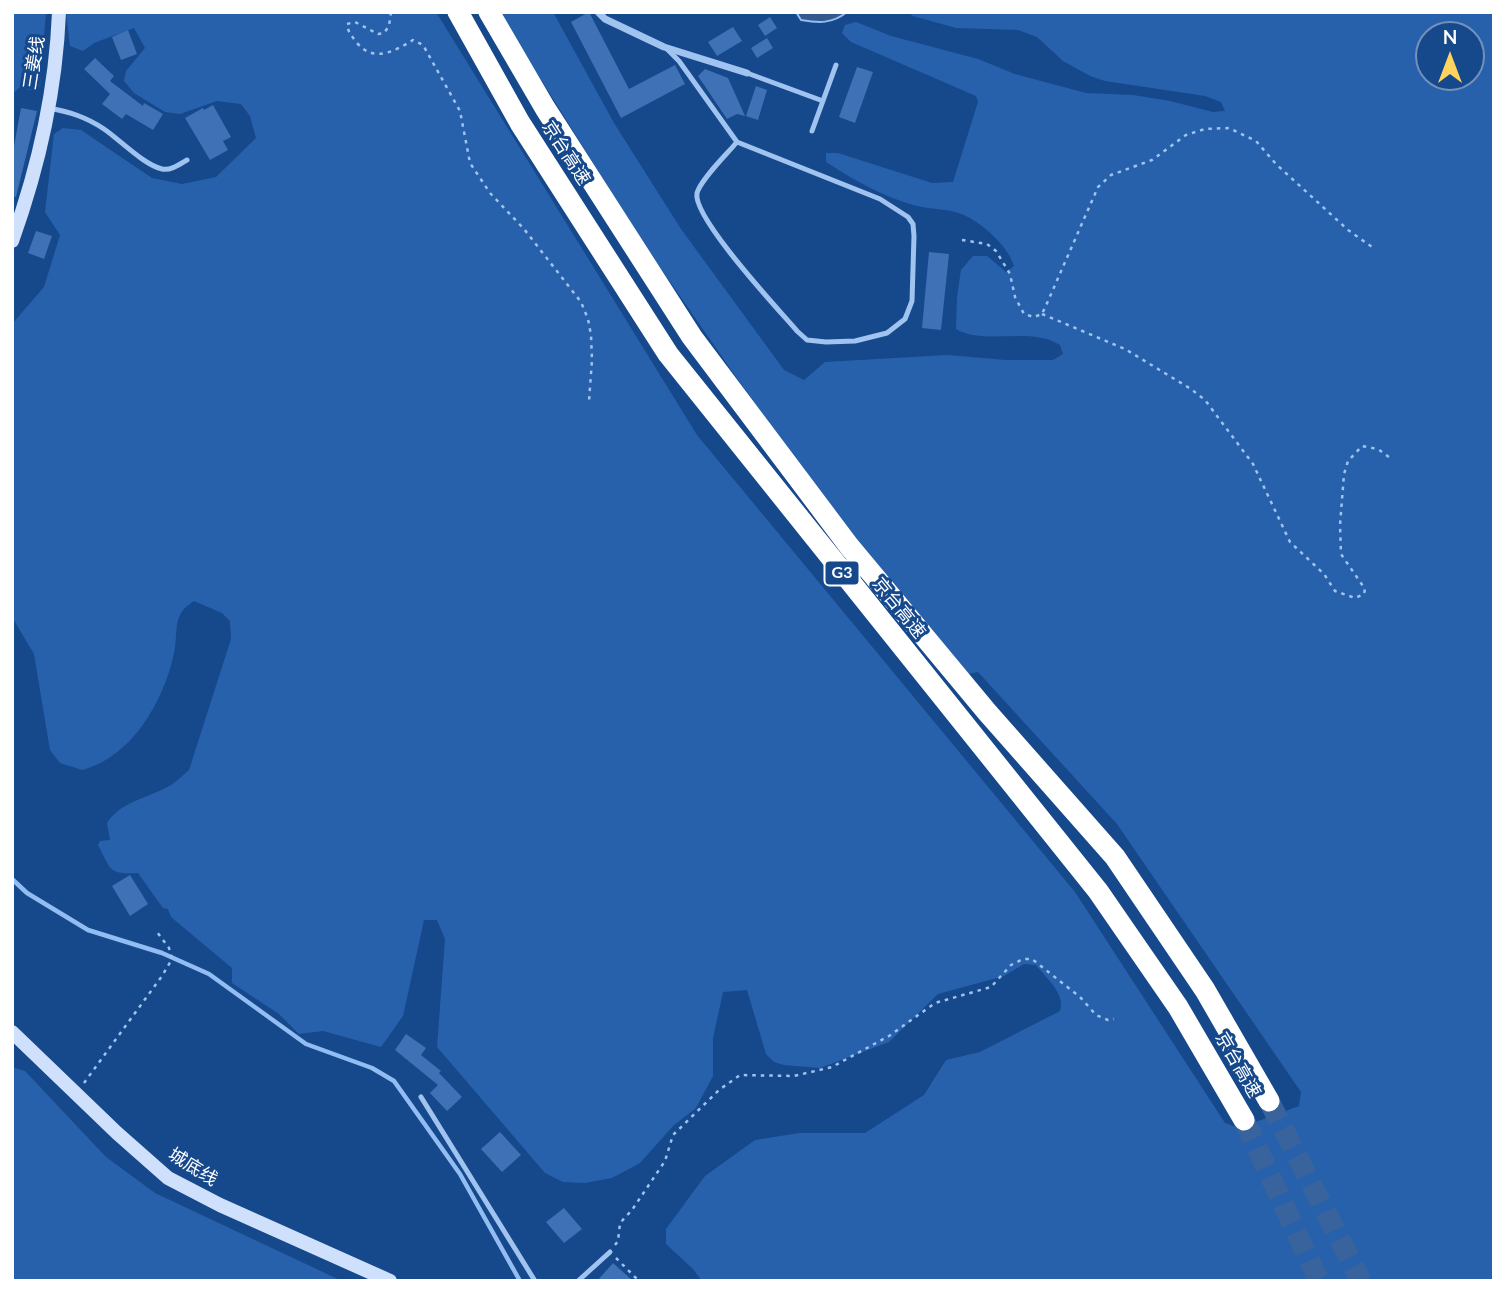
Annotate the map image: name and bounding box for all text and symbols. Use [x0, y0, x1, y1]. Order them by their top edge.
north arrow [1415, 21, 1485, 91]
text: N [1443, 25, 1457, 48]
street label: 三姜线 [19, 35, 49, 91]
street label: 京台高速 [537, 117, 595, 189]
road number: G3 [824, 560, 860, 586]
street label: 京台高速 [868, 573, 930, 643]
street label: 京台高速 [1211, 1028, 1265, 1102]
street label: 城底线 [164, 1144, 222, 1190]

